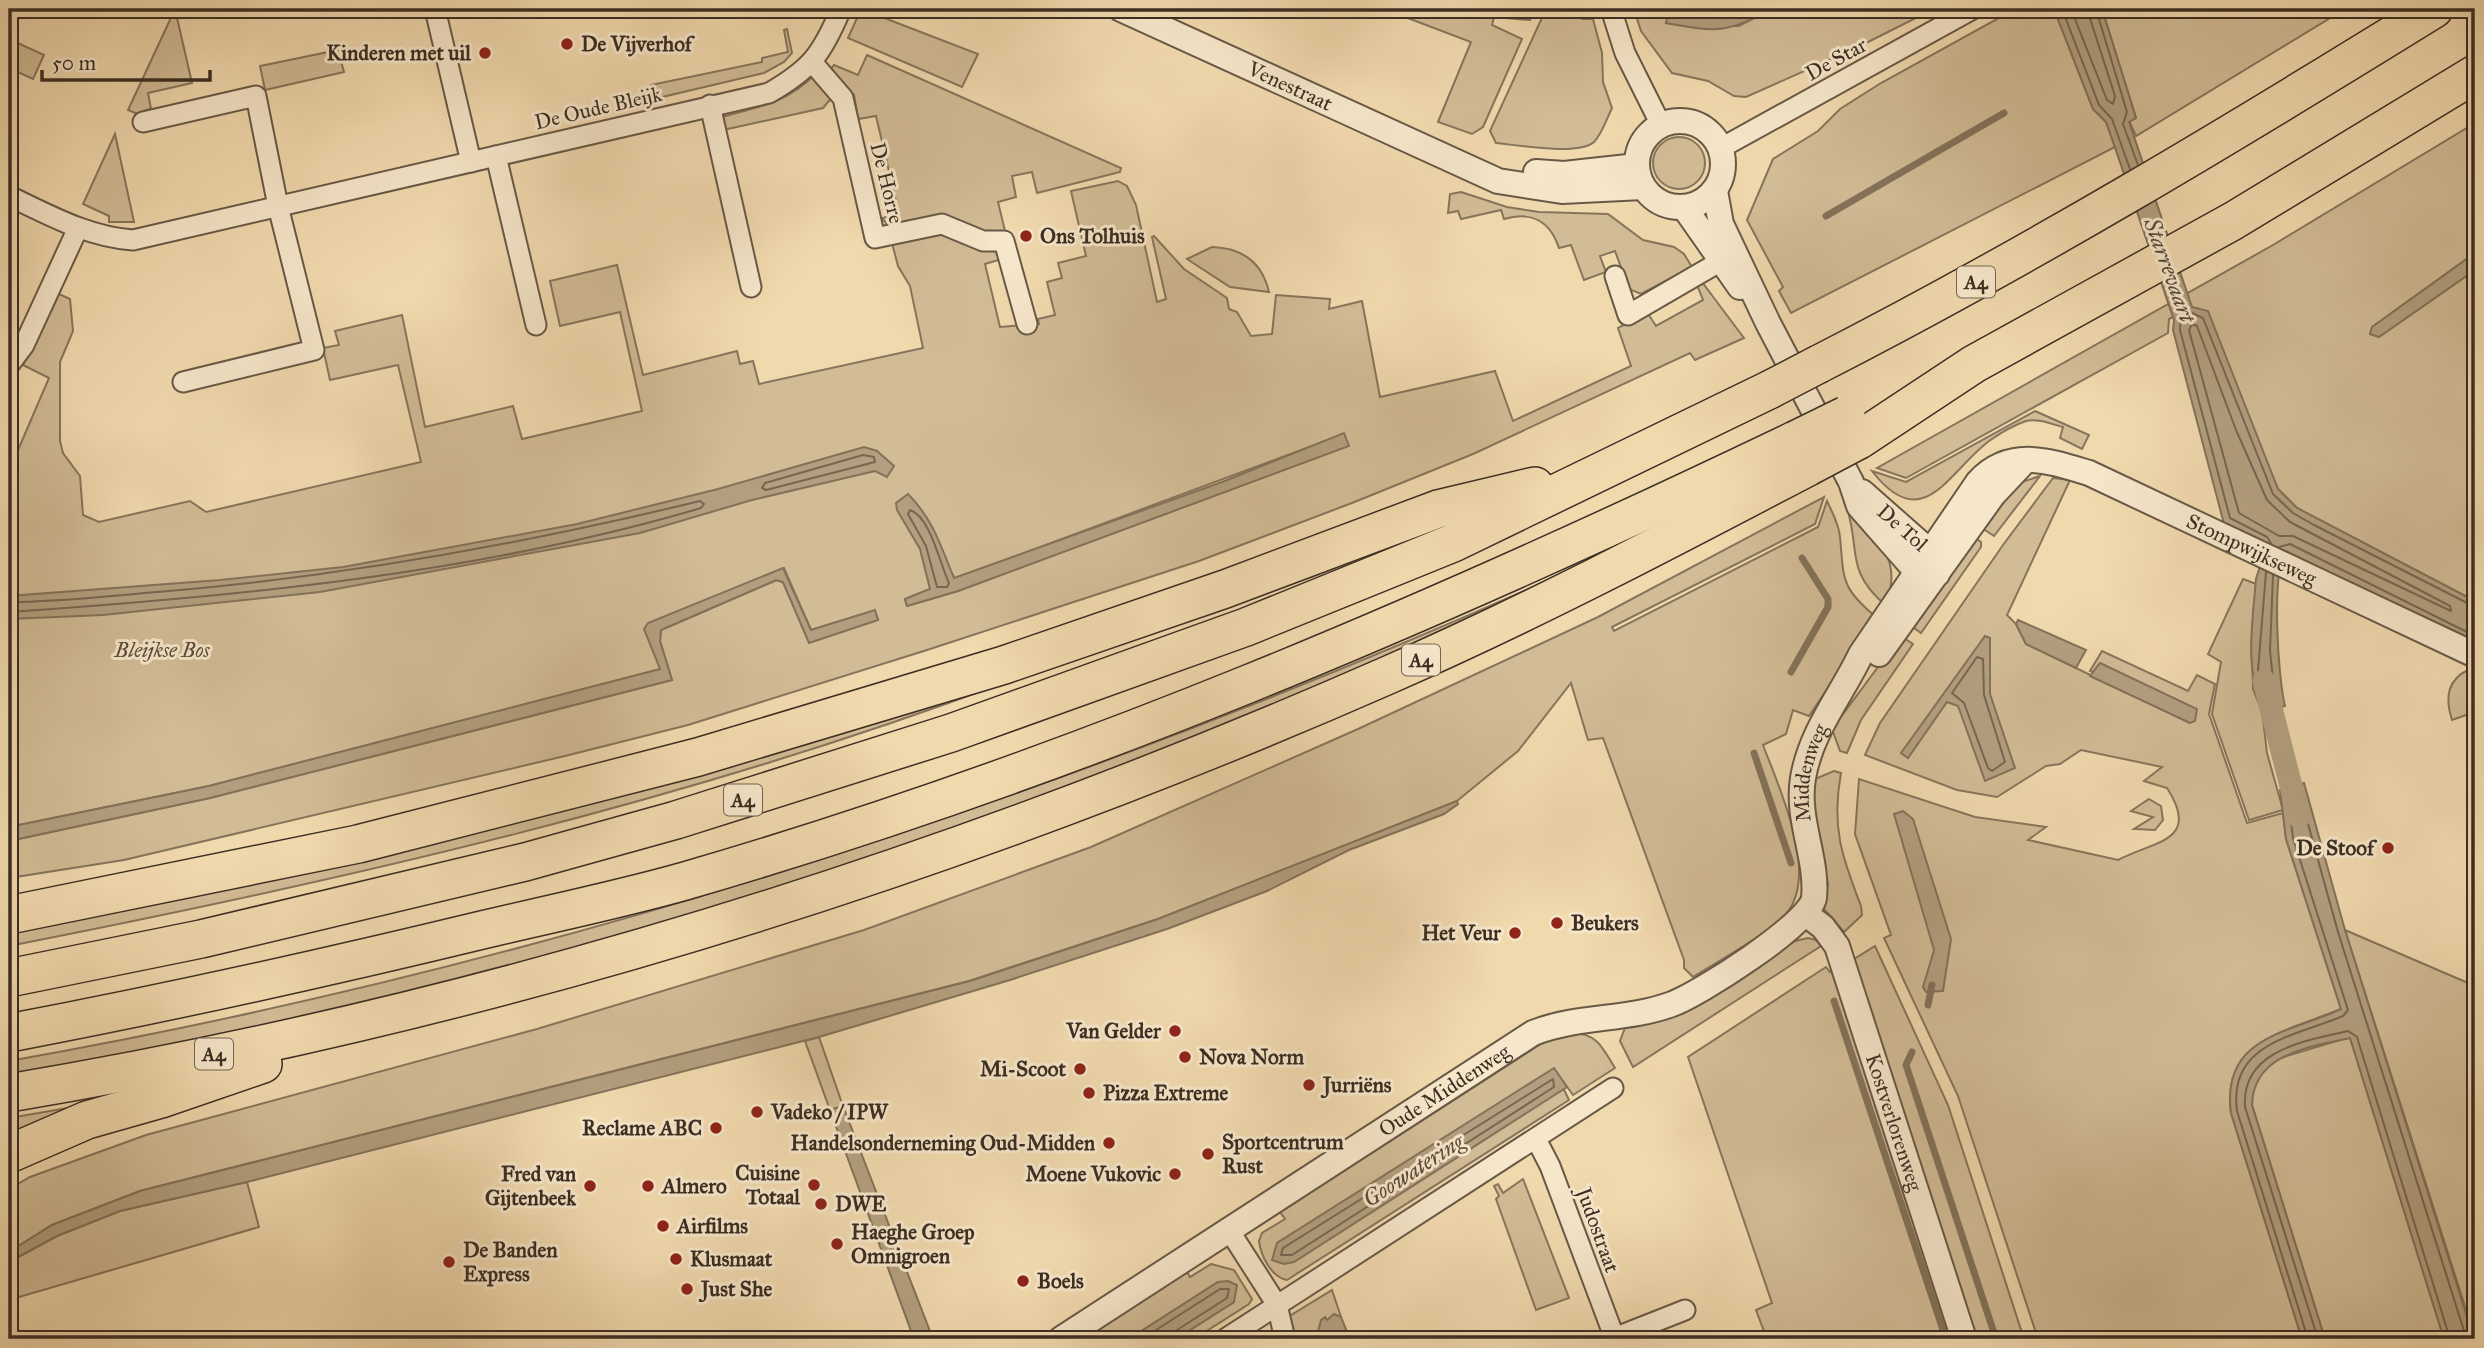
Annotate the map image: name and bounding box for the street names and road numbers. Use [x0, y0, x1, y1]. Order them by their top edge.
street label: De Star [1801, 32, 1871, 86]
street label: Venestraat [1243, 55, 1337, 117]
street label: De Oude Bleijk [532, 81, 664, 135]
street label: De Horre [864, 140, 910, 227]
road number: A4 [1957, 266, 1995, 298]
street label: De Tol [1872, 499, 1933, 557]
street label: Stompwijkseweg [2182, 508, 2321, 592]
road number: A4 [1402, 645, 1440, 676]
street label: Middenweg [1788, 719, 1834, 823]
road number: A4 [724, 785, 762, 816]
road number: A4 [195, 1038, 233, 1070]
street label: Oude Middenweg [1374, 1038, 1515, 1143]
street label: Kostverlorenweg [1860, 1050, 1928, 1195]
street label: Judostraat [1570, 1182, 1626, 1277]

